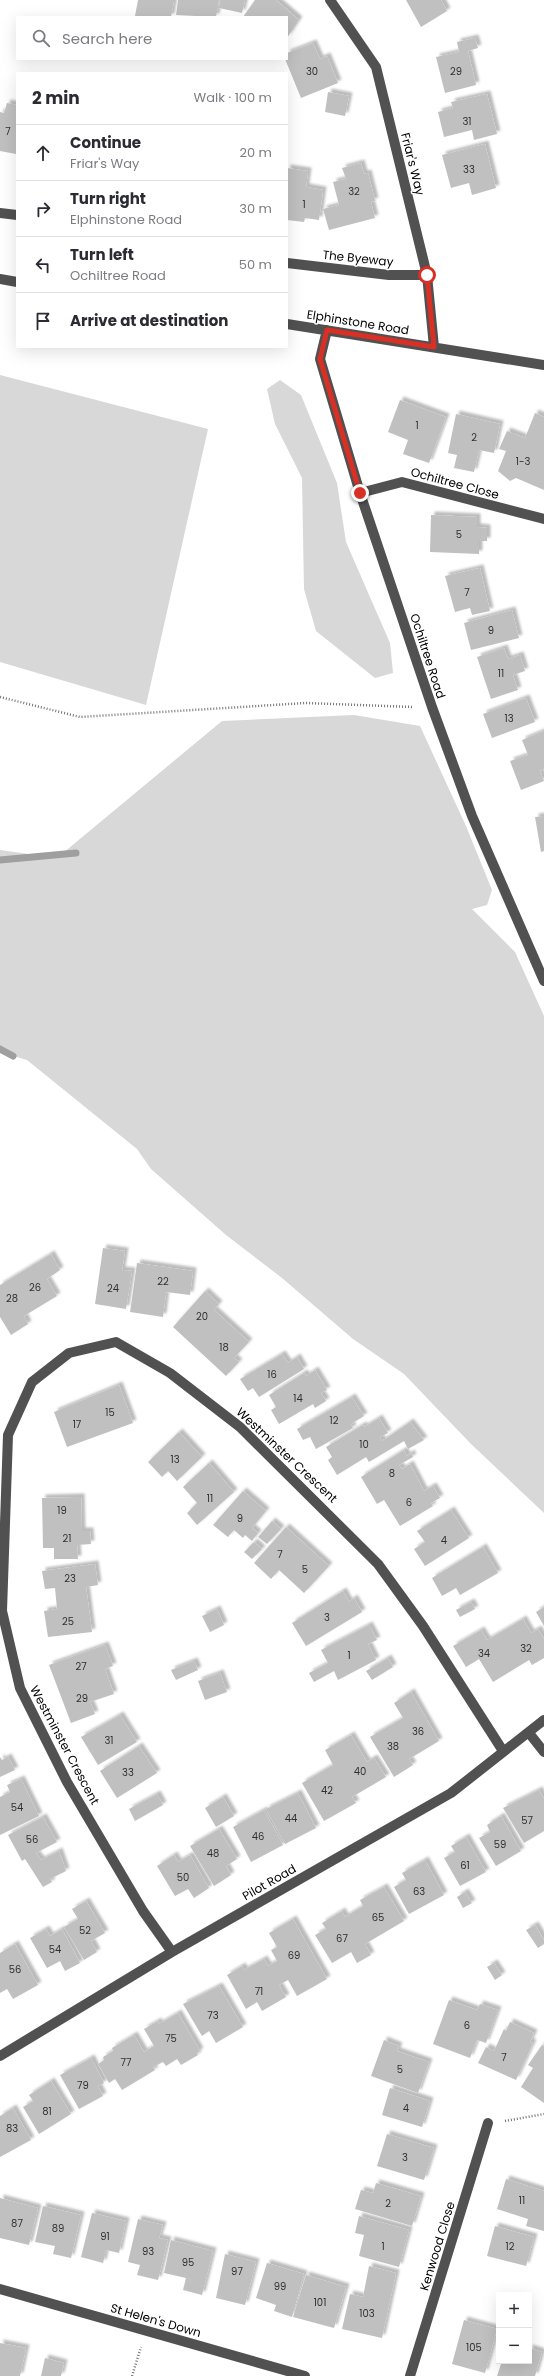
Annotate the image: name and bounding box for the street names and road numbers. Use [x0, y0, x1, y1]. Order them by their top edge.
street label: Friar's Way [397, 131, 429, 197]
street label: The Byeway [322, 246, 394, 270]
street label: Elphinstone Road [306, 306, 410, 338]
street label: Ochiltree Close [409, 463, 501, 503]
street label: Ochiltree Road [406, 611, 450, 701]
street label: Westminster Crescent [233, 1404, 341, 1506]
street label: Westminster Crescent [26, 1682, 104, 1808]
street label: Pilot Road [239, 1860, 299, 1904]
street label: Kenwood Close [415, 2199, 459, 2293]
street label: St Helen's Down [109, 2299, 203, 2341]

